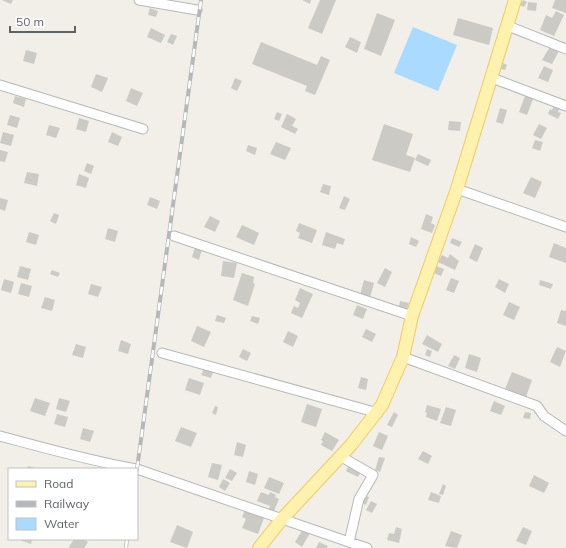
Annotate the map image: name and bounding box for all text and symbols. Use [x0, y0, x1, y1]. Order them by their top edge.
scale bar [10, 8, 75, 34]
text: 50 m [16, 14, 44, 29]
legend [8, 468, 138, 540]
text: Road [44, 476, 73, 491]
text: Railway [44, 496, 90, 511]
text: Water [44, 516, 80, 531]

